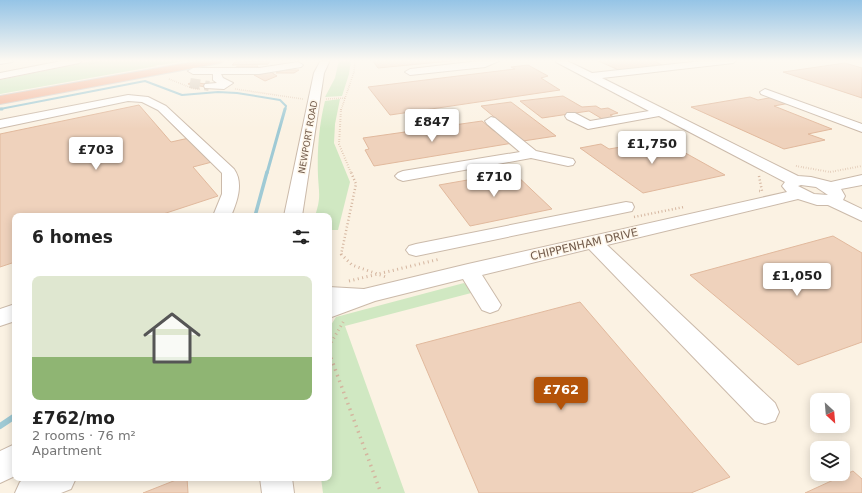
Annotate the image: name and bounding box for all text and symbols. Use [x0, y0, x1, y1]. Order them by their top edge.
street label: NEWPORT ROAD [297, 100, 319, 174]
pin: £847 [408, 109, 456, 143]
text: £847 [414, 114, 450, 129]
pin: £1,750 [619, 131, 685, 165]
text: £1,750 [627, 136, 677, 151]
pin: £703 [72, 137, 120, 171]
text: £703 [78, 142, 114, 157]
pin: £710 [470, 164, 518, 198]
text: £710 [476, 169, 512, 184]
icon: filters [290, 226, 312, 248]
street label: CHIPPENHAM DRIVE [529, 226, 639, 263]
text: 6 homes [32, 227, 113, 247]
pin: £1,050 [764, 263, 830, 297]
text: £1,050 [772, 268, 822, 283]
icon: home [136, 302, 208, 374]
pin: £762 [537, 377, 585, 411]
text: £762 [543, 382, 579, 397]
north arrow [810, 393, 850, 433]
map controls [810, 393, 850, 481]
text: £762/mo [32, 408, 115, 428]
text: 2 rooms · 76 m² [32, 428, 136, 443]
button: layers [810, 441, 850, 481]
text: Apartment [32, 443, 102, 458]

